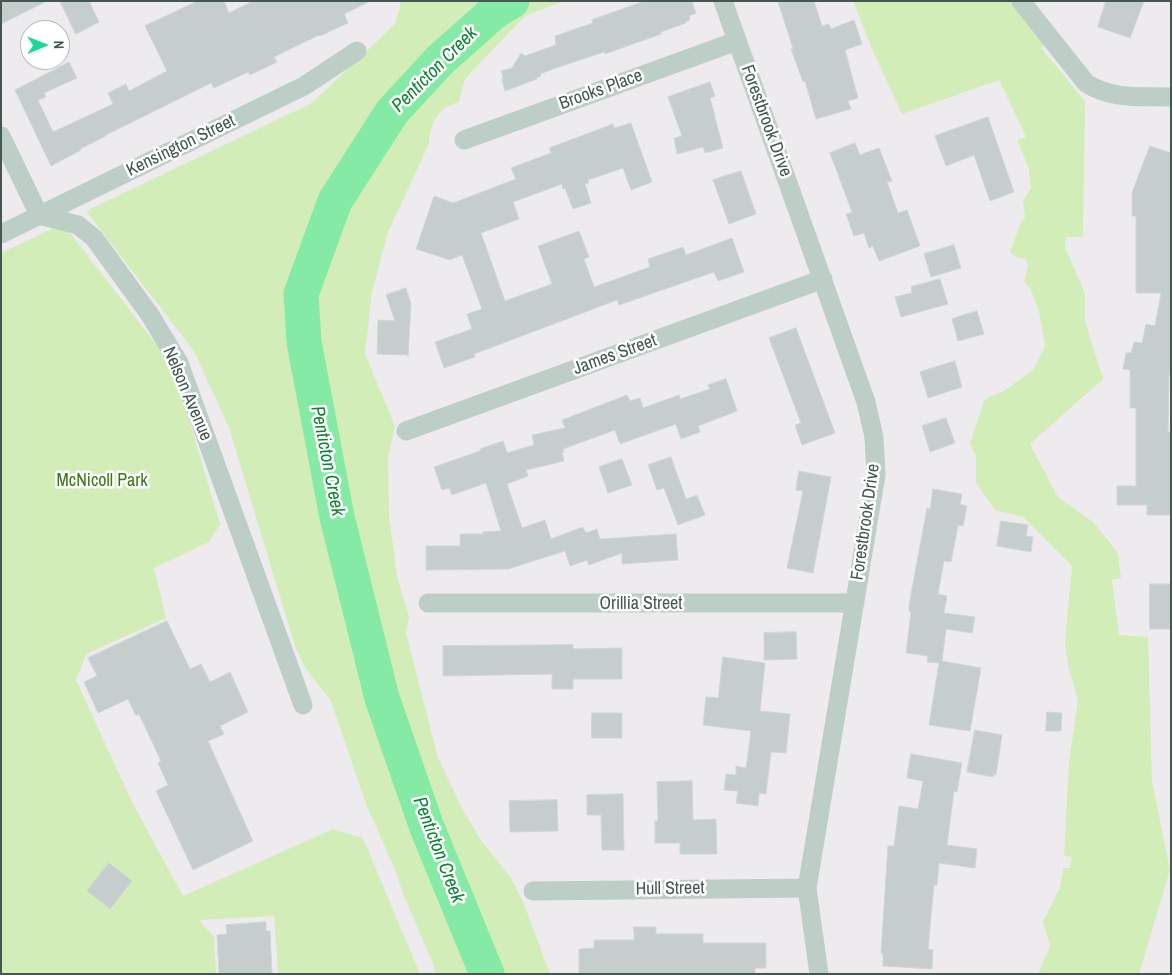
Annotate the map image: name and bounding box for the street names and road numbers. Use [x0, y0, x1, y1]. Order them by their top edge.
street label: Forestbrook Drive [736, 62, 796, 180]
street label: Brooks Place [556, 65, 646, 115]
street label: Kensington Street [123, 110, 239, 182]
street label: James Street [570, 330, 660, 380]
street label: Nelson Avenue [158, 344, 216, 444]
street label: Forestbrook Drive [847, 462, 885, 582]
street label: Orillia Street [600, 593, 682, 615]
street label: Hull Street [635, 878, 705, 900]

